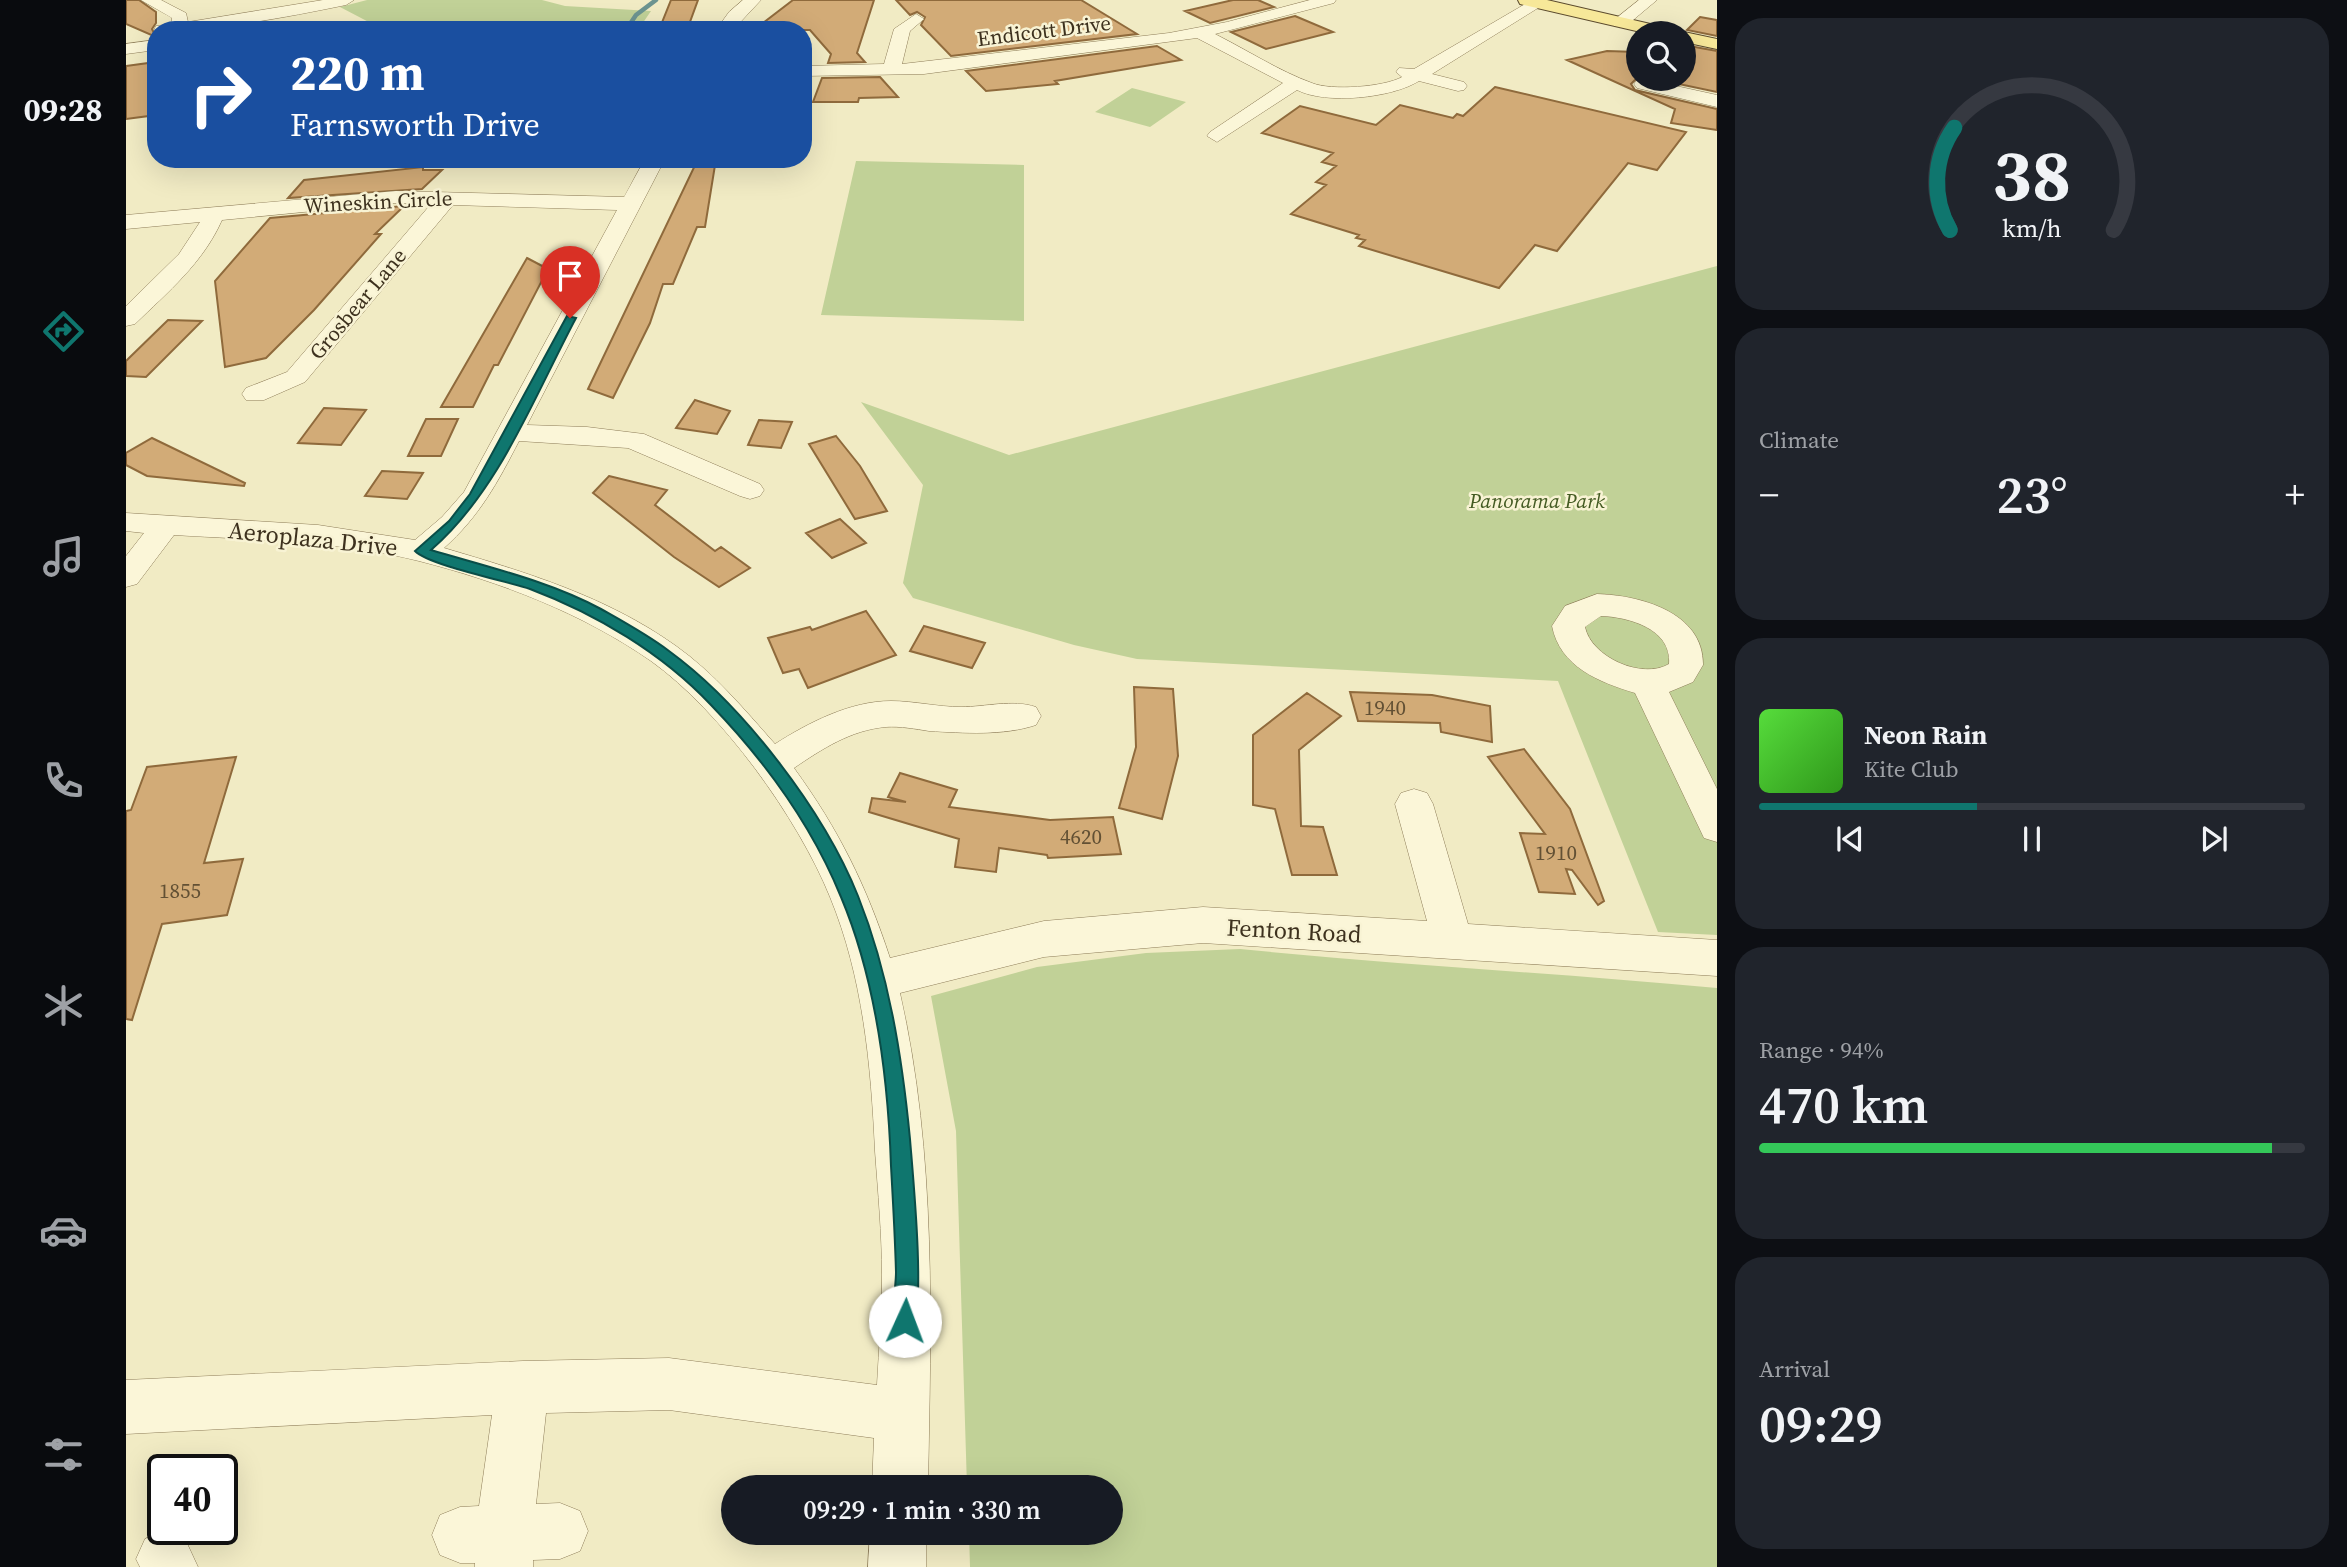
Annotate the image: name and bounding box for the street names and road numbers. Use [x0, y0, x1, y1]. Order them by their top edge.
street label: Endicott Drive [975, 8, 1112, 53]
street label: Wineskin Circle [303, 183, 453, 220]
street label: Grosbear Lane [302, 242, 413, 365]
street label: Aeroplaza Drive [227, 513, 399, 564]
street label: Fenton Road [1226, 910, 1363, 951]

